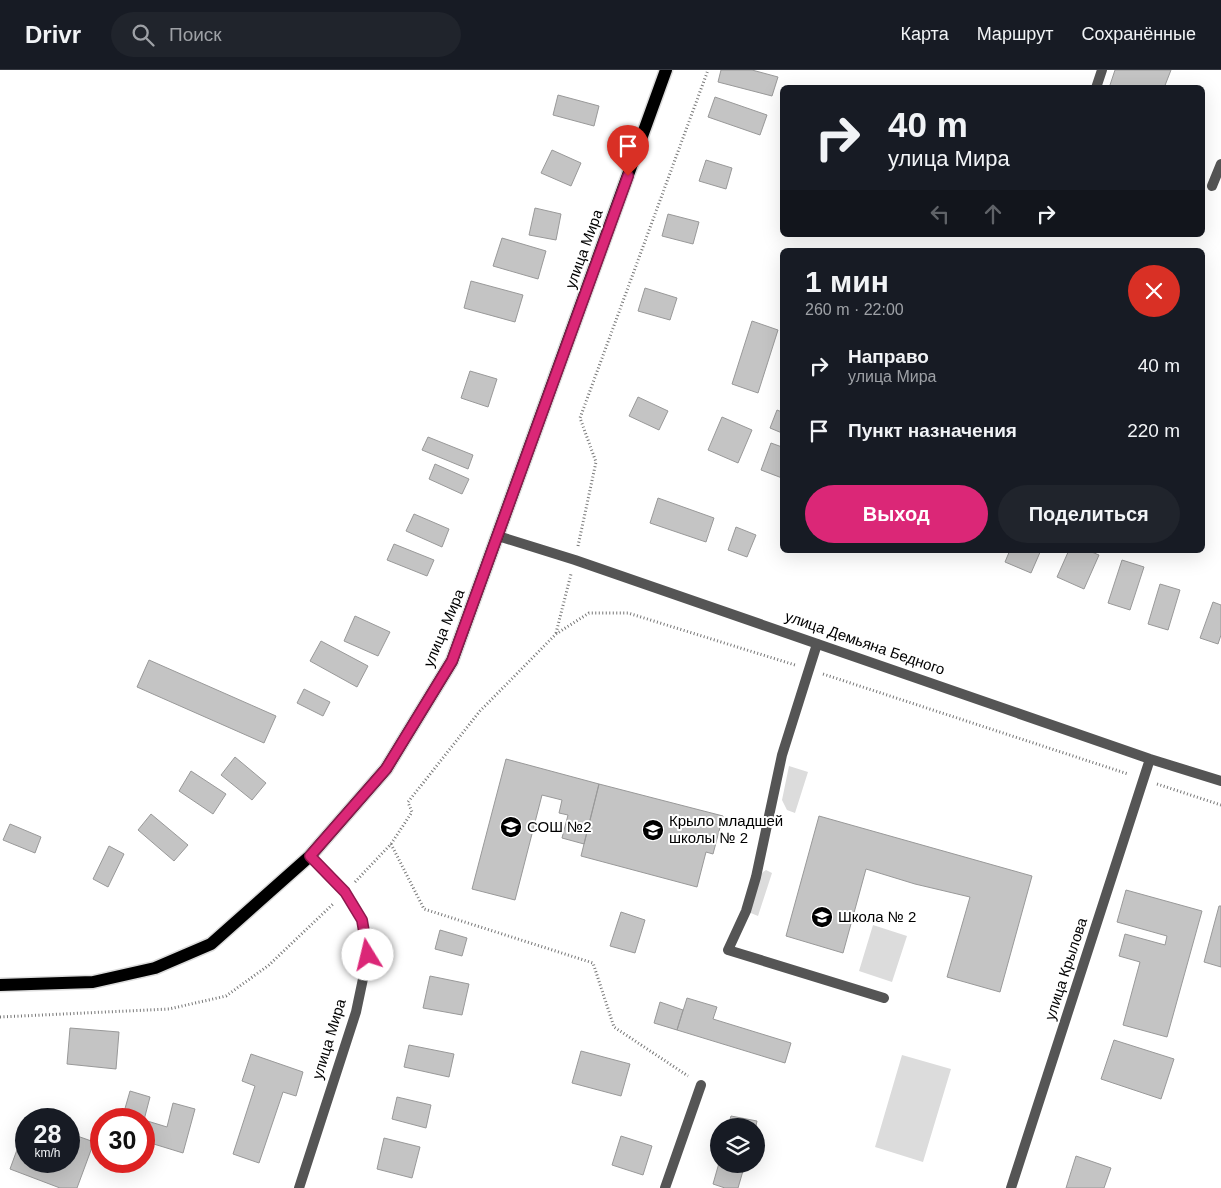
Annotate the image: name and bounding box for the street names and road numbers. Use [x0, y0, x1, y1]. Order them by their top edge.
street label: улица Мира [561, 206, 606, 291]
street label: улица Мира [420, 586, 468, 669]
street label: улица Демьяна Бедного [783, 607, 947, 678]
street label: улица Крылова [1041, 915, 1090, 1022]
street label: улица Мира [308, 996, 349, 1081]

